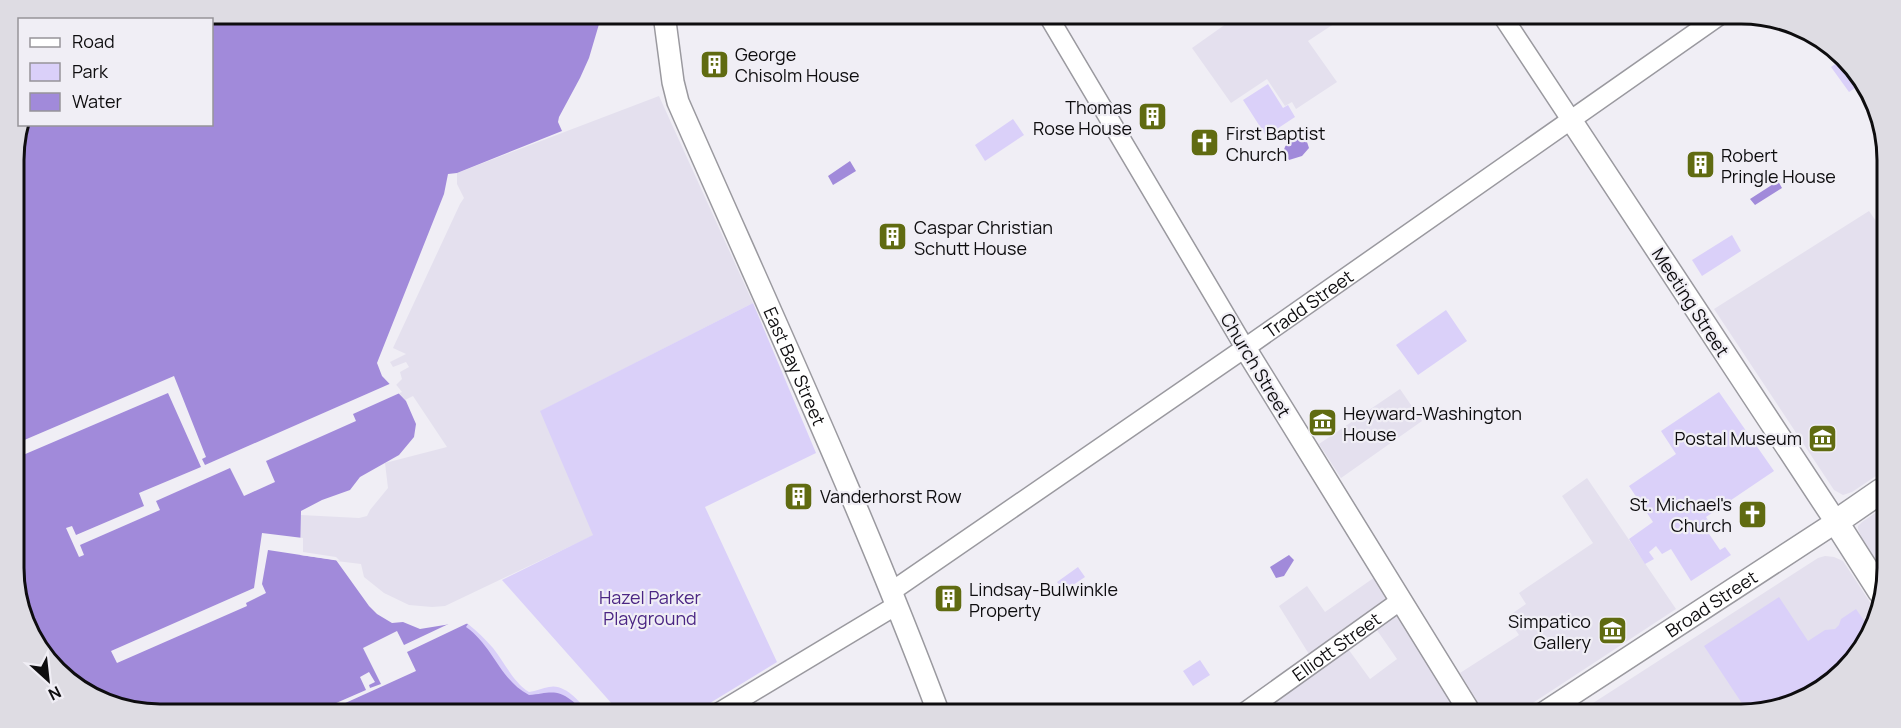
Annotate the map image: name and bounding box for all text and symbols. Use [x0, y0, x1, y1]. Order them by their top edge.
legend [18, 18, 213, 126]
text: Road [72, 29, 115, 53]
place label: George Chisolm House [735, 42, 860, 87]
building icon: George Chisolm House [698, 48, 730, 80]
text: Park [72, 59, 109, 83]
text: Water [72, 89, 122, 113]
place label: Thomas Rose House [1033, 95, 1132, 140]
building icon: Thomas Rose House [1137, 101, 1169, 133]
place label: First Baptist Church [1226, 121, 1325, 166]
church icon: First Baptist Church [1189, 127, 1221, 159]
place label: Robert Pringle House [1721, 143, 1836, 188]
building icon: Robert Pringle House [1684, 149, 1716, 181]
place label: Caspar Christian Schutt House [914, 215, 1053, 260]
building icon: Caspar Christian Schutt House [877, 221, 909, 253]
street label: Meeting Street [1647, 243, 1735, 361]
street label: Tradd Street [1259, 264, 1358, 343]
street label: East Bay Street [758, 303, 832, 429]
street label: Church Street [1215, 308, 1297, 422]
place label: Heyward-Washington House [1343, 401, 1522, 446]
museum icon: Heyward-Washington House [1306, 407, 1338, 439]
museum icon: Postal Museum [1807, 422, 1839, 454]
place label: Postal Museum [1674, 426, 1802, 450]
building icon: Vanderhorst Row [783, 480, 815, 512]
place label: Vanderhorst Row [820, 484, 962, 508]
place label: St. Michael's Church [1630, 492, 1732, 537]
church icon: St. Michael's Church [1737, 498, 1769, 530]
street label: Broad Street [1661, 565, 1762, 642]
place label: Lindsay-Bulwinkle Property [969, 577, 1118, 622]
building icon: Lindsay-Bulwinkle Property [932, 583, 964, 615]
park label: Hazel Parker Playground [599, 585, 702, 630]
street label: Elliott Street [1287, 607, 1385, 686]
place label: Simpatico Gallery [1508, 609, 1592, 654]
museum icon: Simpatico Gallery [1596, 615, 1628, 647]
north arrow [18, 650, 78, 710]
text: N [45, 681, 65, 706]

